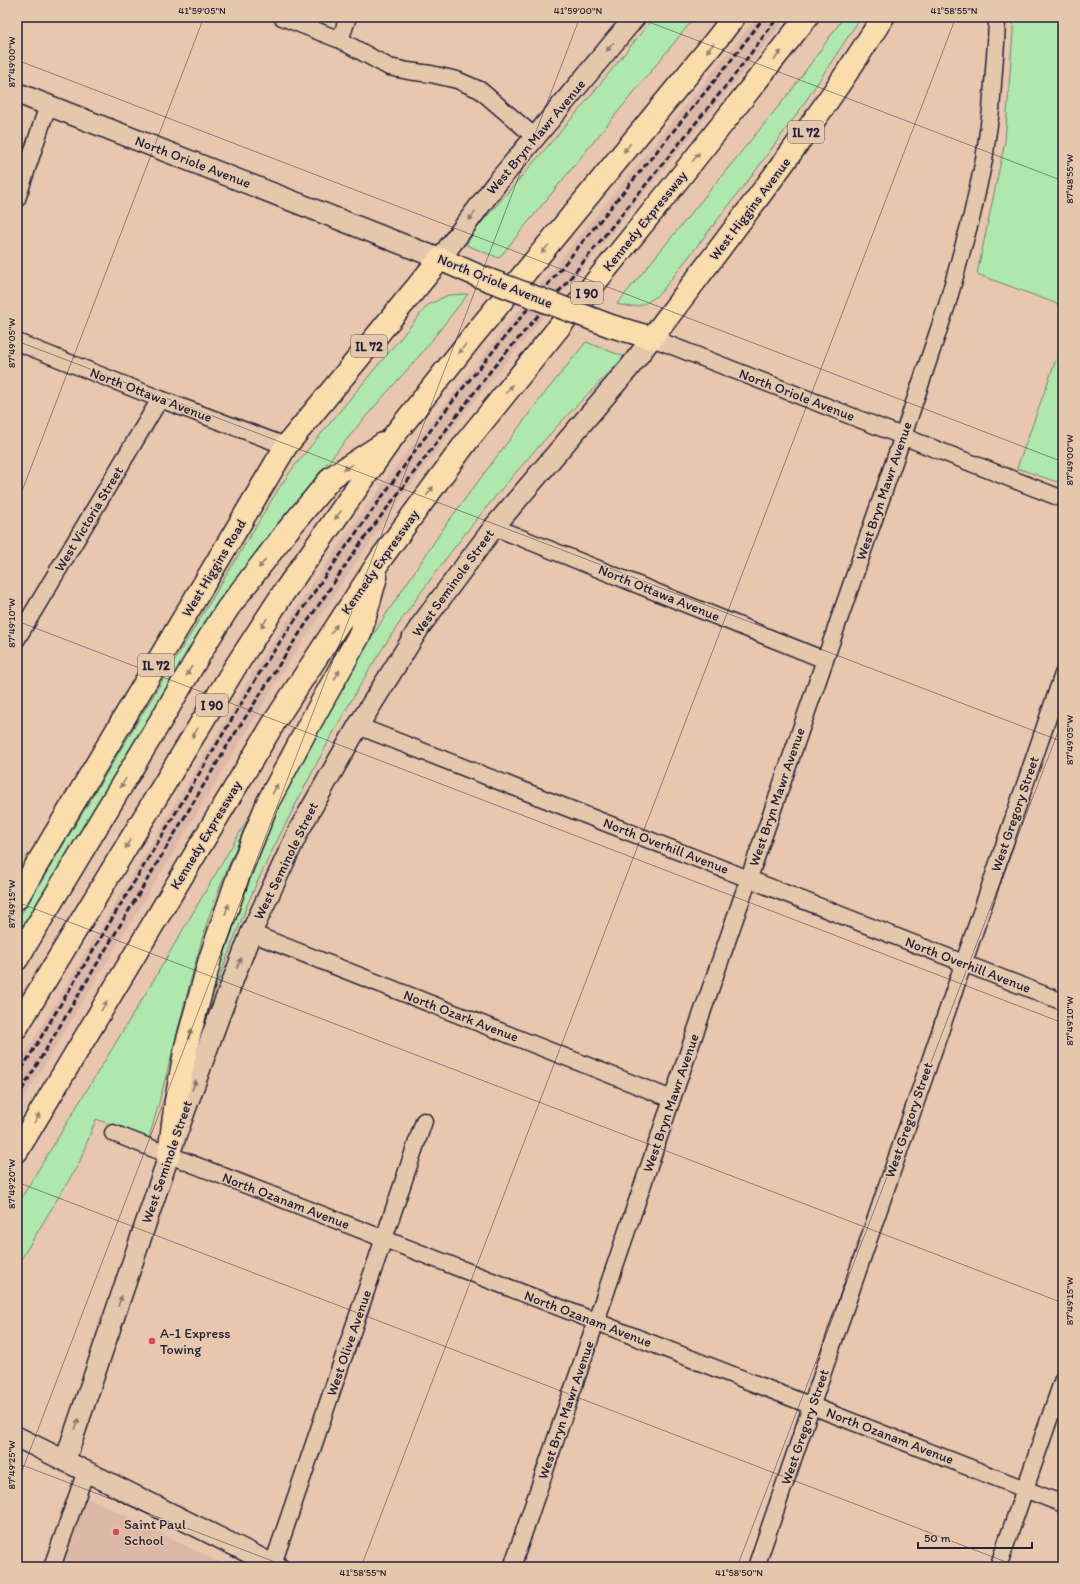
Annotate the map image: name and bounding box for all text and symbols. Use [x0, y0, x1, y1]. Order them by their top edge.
text: 41°59'05"N [178, 4, 226, 17]
text: 41°59'00"N [554, 4, 603, 17]
text: 41°58'55"N [930, 4, 978, 17]
text: 87°49'00"W [5, 36, 18, 88]
one-way arrow [606, 42, 615, 52]
one-way arrow [706, 43, 714, 53]
one-way arrow [773, 50, 782, 61]
street label: West Bryn Mawr Avenue [483, 76, 589, 198]
road number: IL 72 [788, 121, 824, 143]
street label: North Oriole Avenue [133, 132, 254, 192]
one-way arrow [623, 143, 632, 154]
one-way arrow [692, 151, 701, 162]
street label: West Higgins Avenue [706, 154, 794, 264]
text: 87°48'55"W [1063, 154, 1076, 204]
street label: Kennedy Expressway [599, 167, 691, 275]
one-way arrow [468, 210, 477, 221]
one-way arrow [540, 243, 549, 254]
street label: North Oriole Avenue [435, 250, 555, 312]
road number: I 90 [571, 282, 603, 304]
text: 87°49'05"W [5, 318, 18, 368]
road number: IL 72 [351, 335, 387, 357]
one-way arrow [458, 343, 466, 354]
street label: North Ottawa Avenue [87, 364, 215, 426]
street label: North Oriole Avenue [737, 365, 858, 425]
one-way arrow [505, 383, 514, 394]
street label: West Bryn Mawr Avenue [852, 419, 916, 562]
text: 87°49'00"W [1063, 434, 1076, 486]
street label: West Victoria Street [51, 463, 127, 575]
one-way arrow [342, 463, 353, 470]
one-way arrow [426, 486, 434, 497]
street label: Kennedy Expressway [337, 506, 423, 618]
one-way arrow [333, 510, 342, 521]
street label: West Higgins Road [178, 516, 250, 620]
street label: West Seminole Street [408, 526, 498, 640]
one-way arrow [258, 558, 266, 569]
street label: North Ottawa Avenue [596, 561, 723, 625]
text: 87°49'10"W [5, 598, 18, 648]
one-way arrow [260, 618, 268, 628]
one-way arrow [330, 624, 338, 634]
road number: IL 72 [138, 654, 174, 676]
one-way arrow [186, 665, 193, 677]
one-way arrow [333, 669, 340, 680]
road number: I 90 [196, 694, 228, 716]
text: 87°49'05"W [1063, 715, 1076, 765]
street label: West Bryn Mawr Avenue [745, 725, 809, 868]
one-way arrow [192, 727, 199, 739]
street label: West Gregory Street [987, 754, 1043, 874]
one-way arrow [120, 777, 127, 789]
street label: Kennedy Expressway [167, 777, 246, 893]
one-way arrow [272, 783, 278, 795]
street label: West Seminole Street [250, 799, 322, 923]
street label: North Overhill Avenue [601, 814, 732, 878]
one-way arrow [124, 838, 131, 850]
text: 87°49'15"W [5, 879, 18, 928]
one-way arrow [224, 903, 230, 915]
street label: North Overhill Avenue [903, 933, 1034, 997]
one-way arrow [237, 957, 243, 969]
street label: North Ozark Avenue [401, 986, 521, 1046]
text: 87°49'10"W [1063, 996, 1076, 1046]
one-way arrow [100, 1000, 107, 1012]
one-way arrow [187, 1028, 193, 1040]
street label: West Bryn Mawr Avenue [639, 1031, 703, 1174]
street label: West Gregory Street [881, 1060, 937, 1180]
one-way arrow [191, 1079, 197, 1091]
street label: West Seminole Street [138, 1098, 196, 1226]
one-way arrow [33, 1112, 40, 1124]
text: 87°49'20"W [5, 1159, 18, 1209]
street label: North Ozanam Avenue [220, 1169, 352, 1233]
text: 87°49'15"W [1063, 1276, 1076, 1325]
street label: West Olive Avenue [323, 1287, 375, 1398]
street label: North Ozanam Avenue [522, 1287, 654, 1351]
one-way arrow [117, 1294, 123, 1306]
place label: A-1 Express Towing [160, 1325, 231, 1358]
marker: A-1 Express Towing [147, 1336, 157, 1346]
street label: West Bryn Mawr Avenue [534, 1338, 598, 1481]
street label: West Gregory Street [777, 1367, 833, 1487]
street label: North Ozanam Avenue [824, 1404, 956, 1468]
one-way arrow [75, 1417, 81, 1429]
text: 87°49'25"W [5, 1440, 18, 1490]
place label: Saint Paul School [124, 1516, 186, 1549]
scale bar [918, 1524, 1032, 1550]
marker: Saint Paul School [111, 1527, 121, 1537]
text: 50 m [924, 1531, 950, 1545]
text: 41°58'55"N [339, 1566, 387, 1579]
text: 41°58'50"N [715, 1566, 763, 1579]

